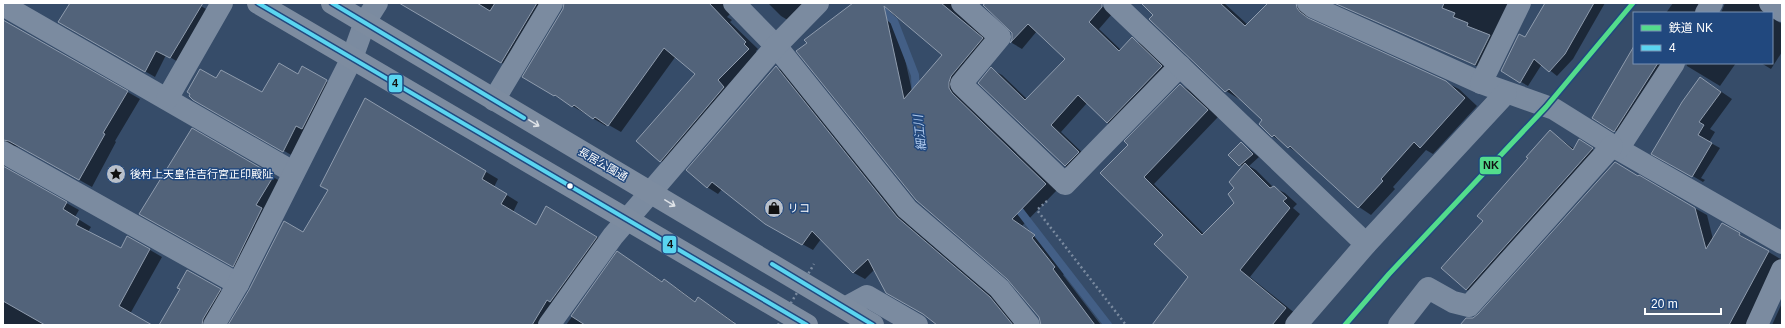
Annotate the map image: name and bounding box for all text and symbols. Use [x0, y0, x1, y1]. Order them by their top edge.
legend [1633, 12, 1773, 64]
text: 鉄道 NK [1669, 21, 1713, 35]
text: 4 [1669, 41, 1676, 55]
line badge: 4 [388, 74, 403, 93]
text: 4 [392, 77, 399, 89]
water label: 細江川 [911, 112, 929, 152]
one-way arrow [528, 120, 540, 128]
street label: 長居公園通 [576, 145, 630, 183]
line badge: NK [1479, 156, 1502, 175]
text: NK [1483, 159, 1499, 171]
place icon: 後村上天皇住吉行宮正印殿阯 [105, 163, 127, 185]
place label: 後村上天皇住吉行宮正印殿阯 [130, 168, 273, 180]
unlabelled marker [565, 181, 575, 191]
shop icon: リコ [763, 197, 785, 219]
one-way arrow [664, 200, 676, 208]
place label: リコ [788, 202, 810, 214]
line badge: 4 [662, 235, 677, 254]
text: 4 [667, 238, 674, 250]
scale bar [1645, 290, 1721, 316]
text: 20 m [1651, 297, 1678, 311]

